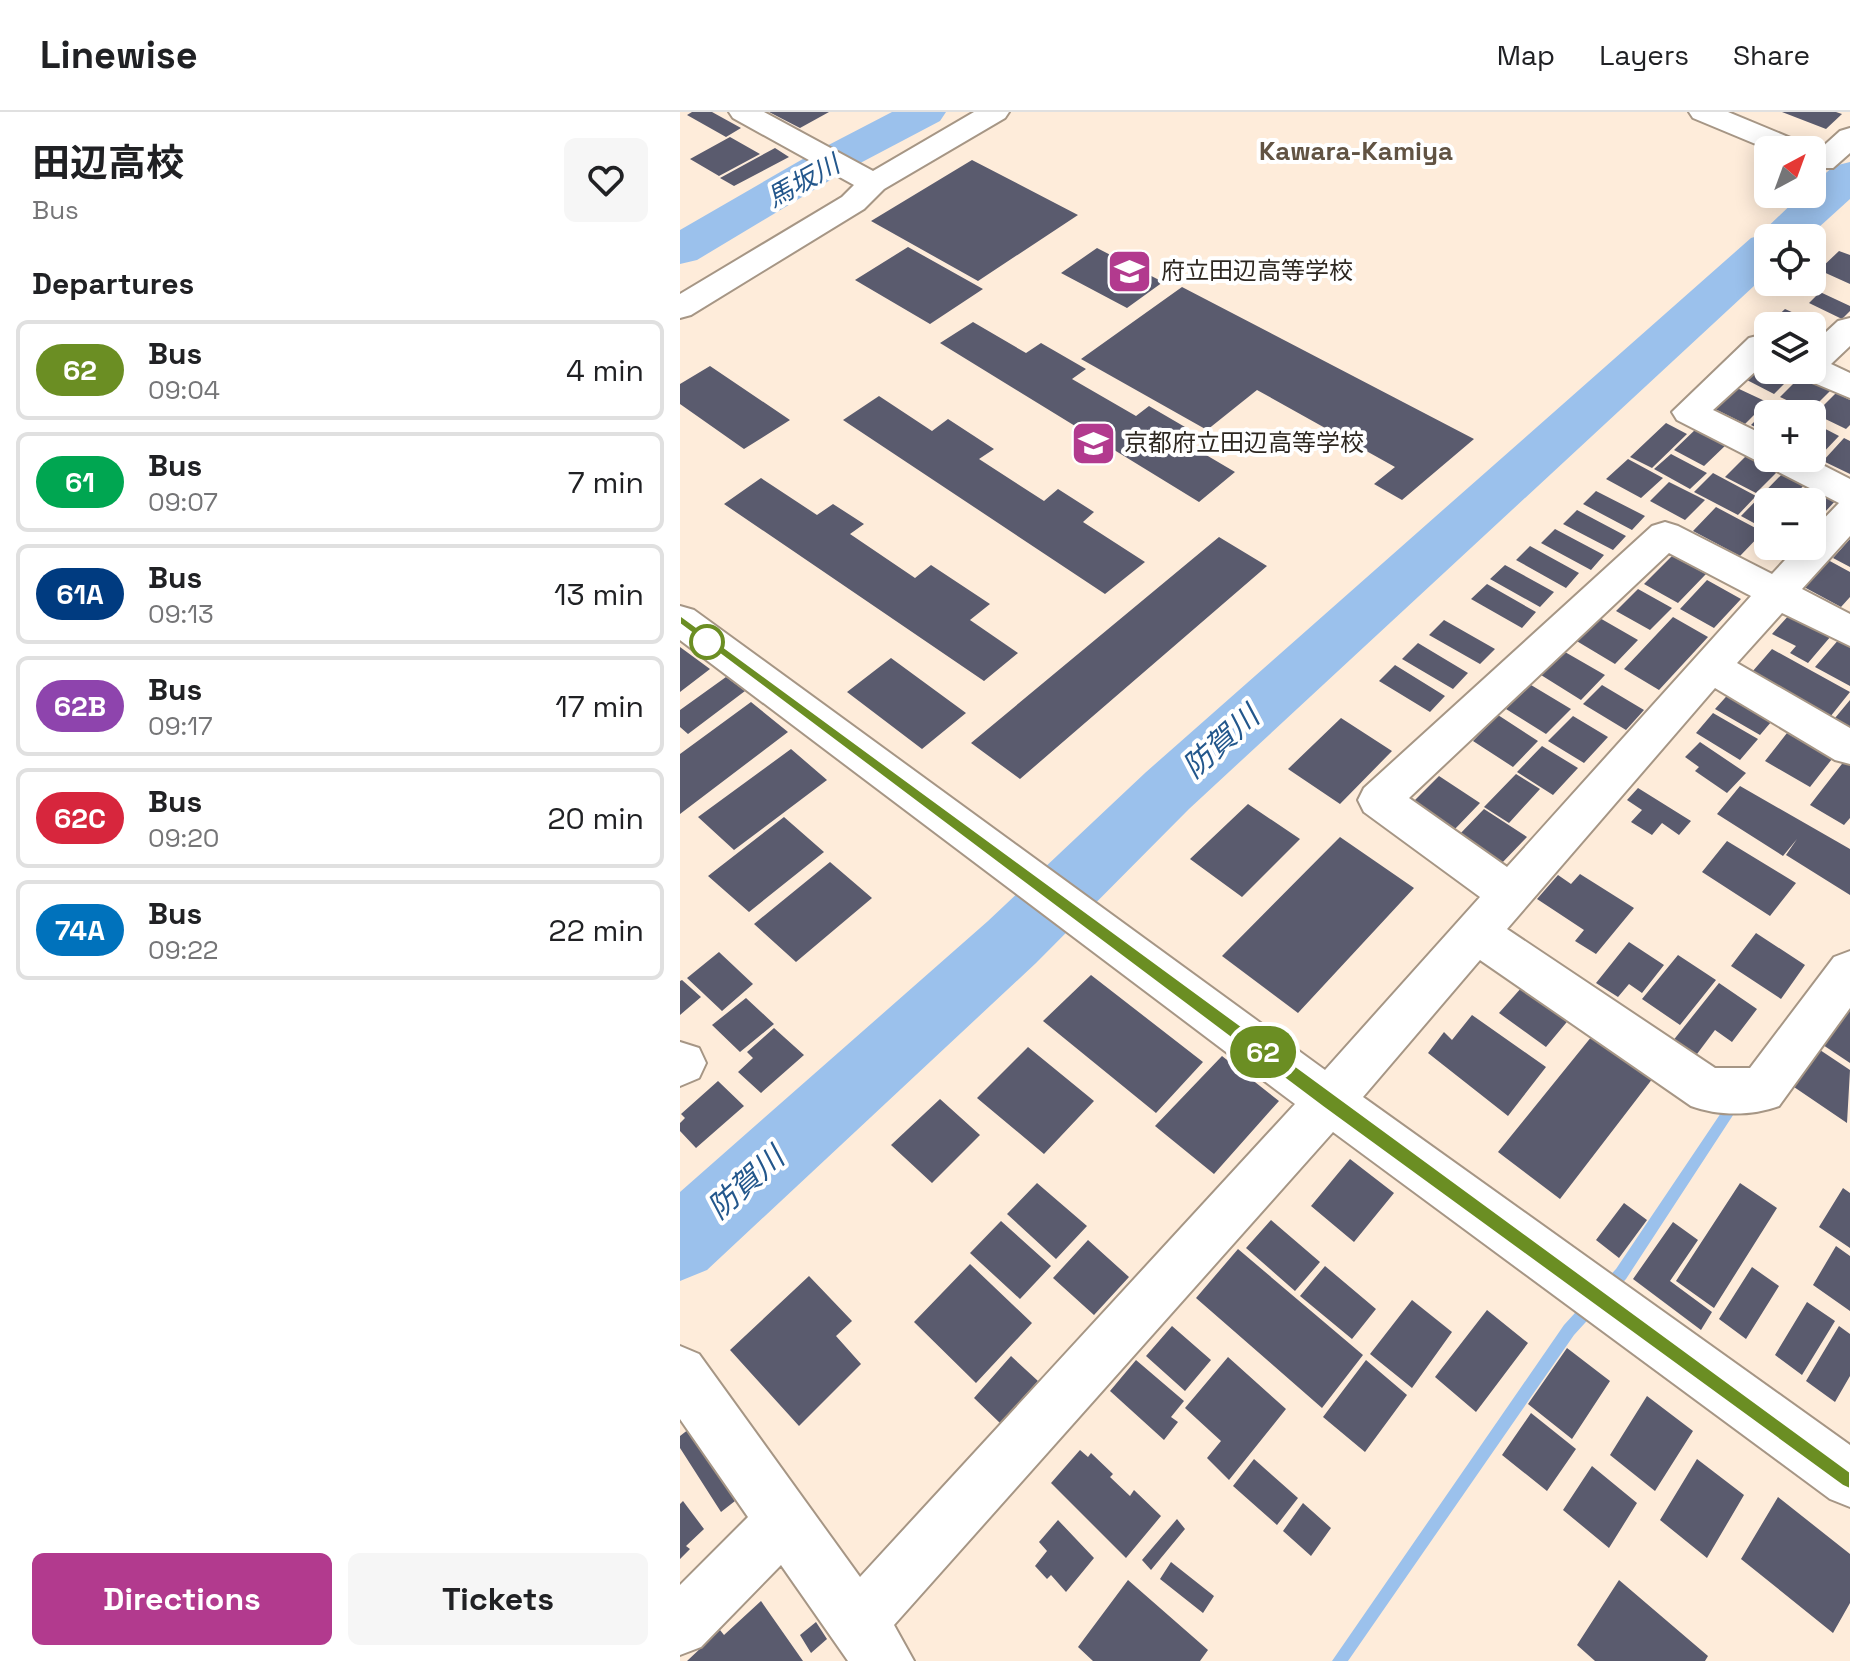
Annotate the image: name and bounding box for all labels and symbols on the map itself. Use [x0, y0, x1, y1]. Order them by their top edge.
district label: Kawara-Kamiya [1259, 134, 1453, 168]
north arrow [1754, 136, 1826, 208]
water label: 馬坂川 [761, 146, 848, 215]
school or university icon: 府立田辺高等学校 [1106, 247, 1154, 295]
place label: 府立田辺高等学校 [1161, 255, 1353, 286]
school or university icon: 京都府立田辺高等学校 [1069, 419, 1117, 467]
place label: 京都府立田辺高等学校 [1124, 427, 1364, 458]
unlabelled marker [690, 625, 724, 659]
water label: 防賀川 [1174, 695, 1269, 786]
line badge: 62 [1227, 1026, 1299, 1078]
water label: 防賀川 [699, 1136, 794, 1227]

